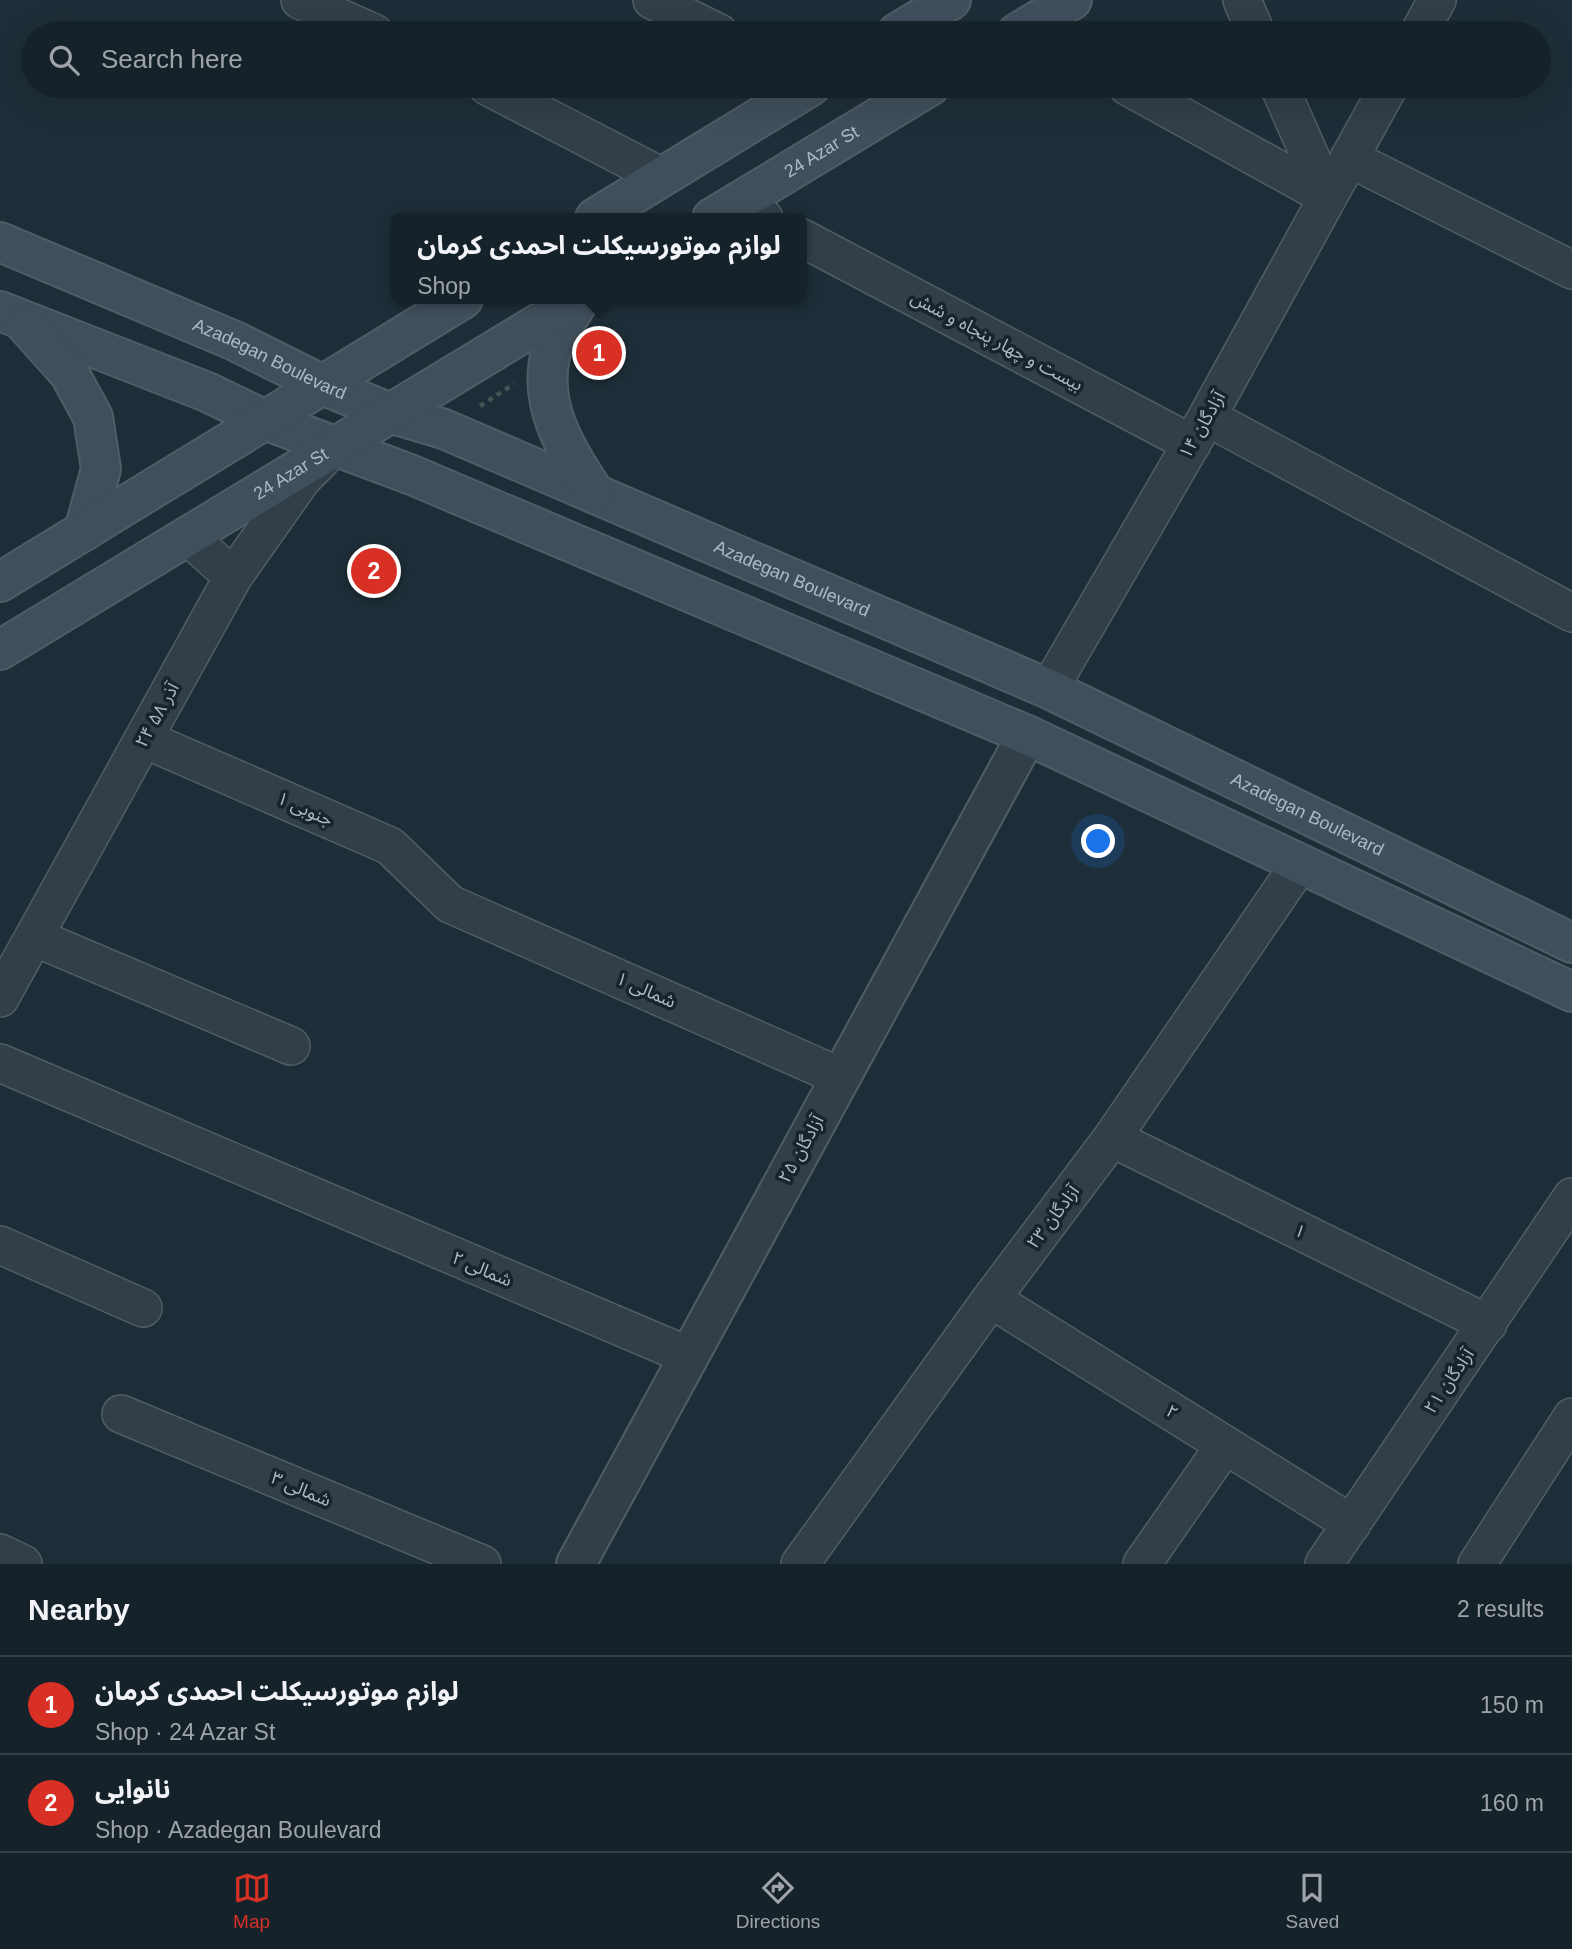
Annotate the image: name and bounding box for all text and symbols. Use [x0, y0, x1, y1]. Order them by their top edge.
search box [21, 21, 1551, 98]
icon: search [45, 41, 83, 79]
text: Search here [101, 44, 243, 74]
street label: 24 Azar St [781, 122, 862, 182]
popup [391, 213, 807, 304]
text: لوازم موتورسیکلت احمدی کرمان [417, 230, 781, 260]
text: Shop [417, 273, 471, 299]
street label: بیست و چهار پنجاه و شش [907, 287, 1086, 396]
street label: Azadegan Boulevard [190, 314, 349, 404]
pin: 1 [576, 327, 622, 379]
street label: آزادگان ۱۴ [1175, 387, 1230, 462]
street label: 24 Azar St [250, 444, 331, 504]
street label: Azadegan Boulevard [711, 536, 873, 621]
pin: 2 [351, 545, 397, 597]
street label: ۲۴ آذر ۵۸ [131, 679, 184, 751]
street label: Azadegan Boulevard [1228, 769, 1387, 860]
street label: ۱ جنوبی [274, 788, 336, 831]
your location [1081, 824, 1115, 858]
street label: ۱ شمالی [613, 968, 679, 1013]
street label: آزادگان ۲۵ [774, 1111, 829, 1187]
street label: آزادگان ۲۳ [1023, 1181, 1084, 1253]
street label: ۱ [1291, 1220, 1309, 1242]
street label: ۲ شمالی [449, 1247, 515, 1291]
street label: آزادگان ۲۱ [1420, 1344, 1479, 1418]
street label: ۲ [1162, 1401, 1182, 1423]
street label: ۳ شمالی [268, 1467, 334, 1511]
text: Nearby [28, 1593, 130, 1626]
text: 2 results [1457, 1596, 1544, 1622]
text: لوازم موتورسیکلت احمدی کرمان [95, 1676, 459, 1706]
text: 1 [45, 1692, 57, 1718]
text: 150 m [1480, 1692, 1544, 1718]
text: Shop · 24 Azar St [95, 1719, 275, 1745]
text: نانوایی [95, 1774, 171, 1804]
text: 2 [45, 1790, 57, 1816]
text: 160 m [1480, 1790, 1544, 1816]
text: Shop · Azadegan Boulevard [95, 1817, 381, 1843]
tab: Map [233, 1869, 271, 1933]
tab: Directions [736, 1869, 820, 1933]
tab: Saved [1285, 1869, 1339, 1933]

